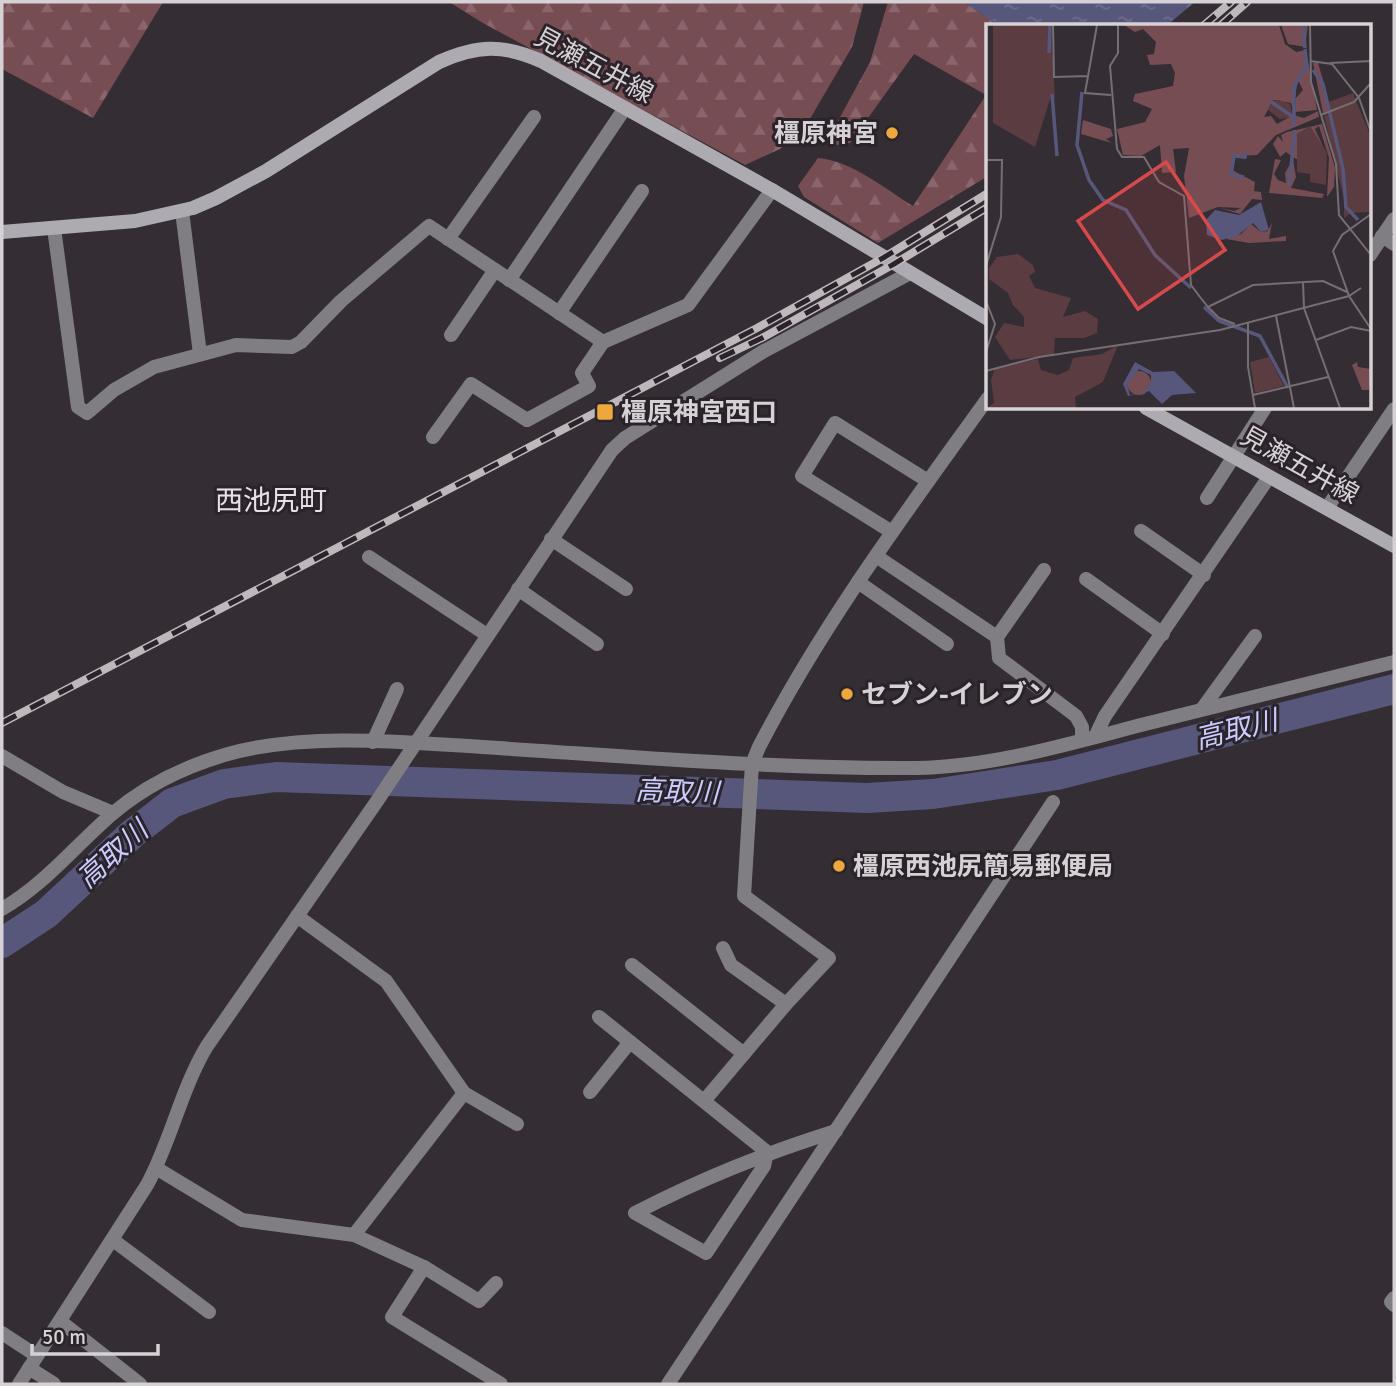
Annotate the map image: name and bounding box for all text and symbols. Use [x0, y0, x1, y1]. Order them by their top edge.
street label: 見瀬五井線 [529, 21, 658, 111]
inset map [986, 24, 1372, 410]
place label: 橿原神宮 [774, 118, 878, 150]
marker: 橿原神宮 [884, 125, 900, 141]
place label: 橿原神宮西口 [621, 397, 777, 429]
marker: 橿原神宮西口 [595, 402, 615, 422]
street label: 見瀬五井線 [1235, 420, 1364, 511]
district label: 西池尻町 [215, 484, 327, 518]
place label: セブン-イレブン [861, 679, 1053, 711]
marker: セブン-イレブン [839, 686, 855, 702]
water label: 高取川 [1191, 703, 1284, 757]
water label: 高取川 [634, 774, 723, 811]
water label: 高取川 [70, 812, 157, 895]
place label: 橿原西池尻簡易郵便局 [853, 851, 1113, 883]
marker: 橿原西池尻簡易郵便局 [831, 858, 847, 874]
scale bar [32, 1312, 158, 1356]
text: 50 m [42, 1324, 86, 1350]

